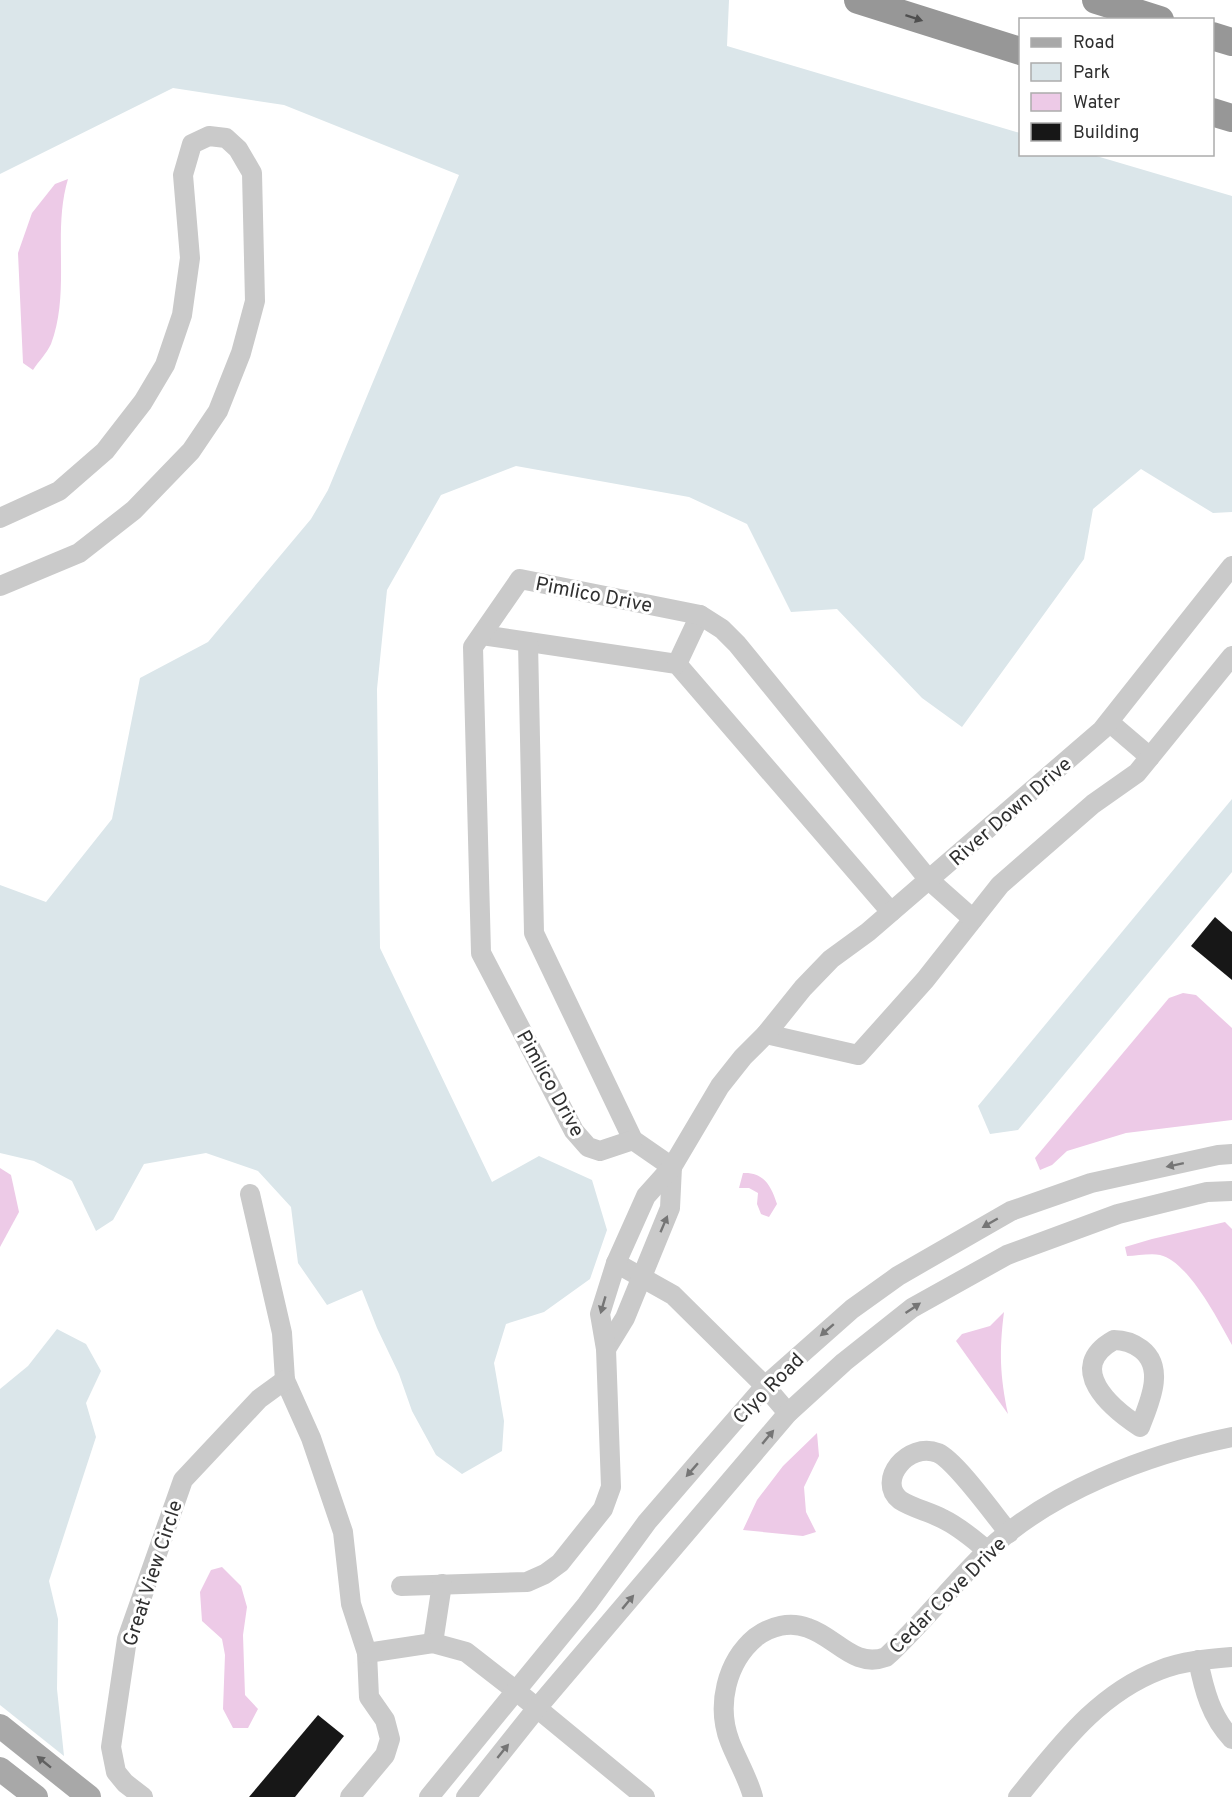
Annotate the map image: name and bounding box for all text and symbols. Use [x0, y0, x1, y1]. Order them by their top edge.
one-way arrow [905, 13, 923, 23]
legend [1019, 18, 1214, 156]
text: Road [1073, 32, 1115, 55]
text: Park [1073, 62, 1110, 85]
text: Water [1073, 92, 1120, 115]
text: Building [1073, 122, 1139, 145]
street label: Pimlico Drive [533, 572, 654, 620]
street label: River Down Drive [945, 752, 1078, 873]
street label: Pimlico Drive [509, 1026, 589, 1142]
one-way arrow [1165, 1160, 1184, 1170]
one-way arrow [659, 1214, 669, 1232]
one-way arrow [981, 1218, 998, 1228]
one-way arrow [598, 1296, 607, 1314]
one-way arrow [905, 1303, 921, 1314]
one-way arrow [820, 1323, 835, 1336]
street label: Clyo Road [728, 1348, 811, 1431]
one-way arrow [761, 1430, 774, 1445]
one-way arrow [686, 1462, 699, 1477]
street label: Great View Circle [118, 1497, 190, 1650]
street label: Cedar Cove Drive [884, 1532, 1013, 1661]
one-way arrow [621, 1595, 634, 1610]
one-way arrow [496, 1744, 508, 1759]
one-way arrow [36, 1755, 52, 1768]

